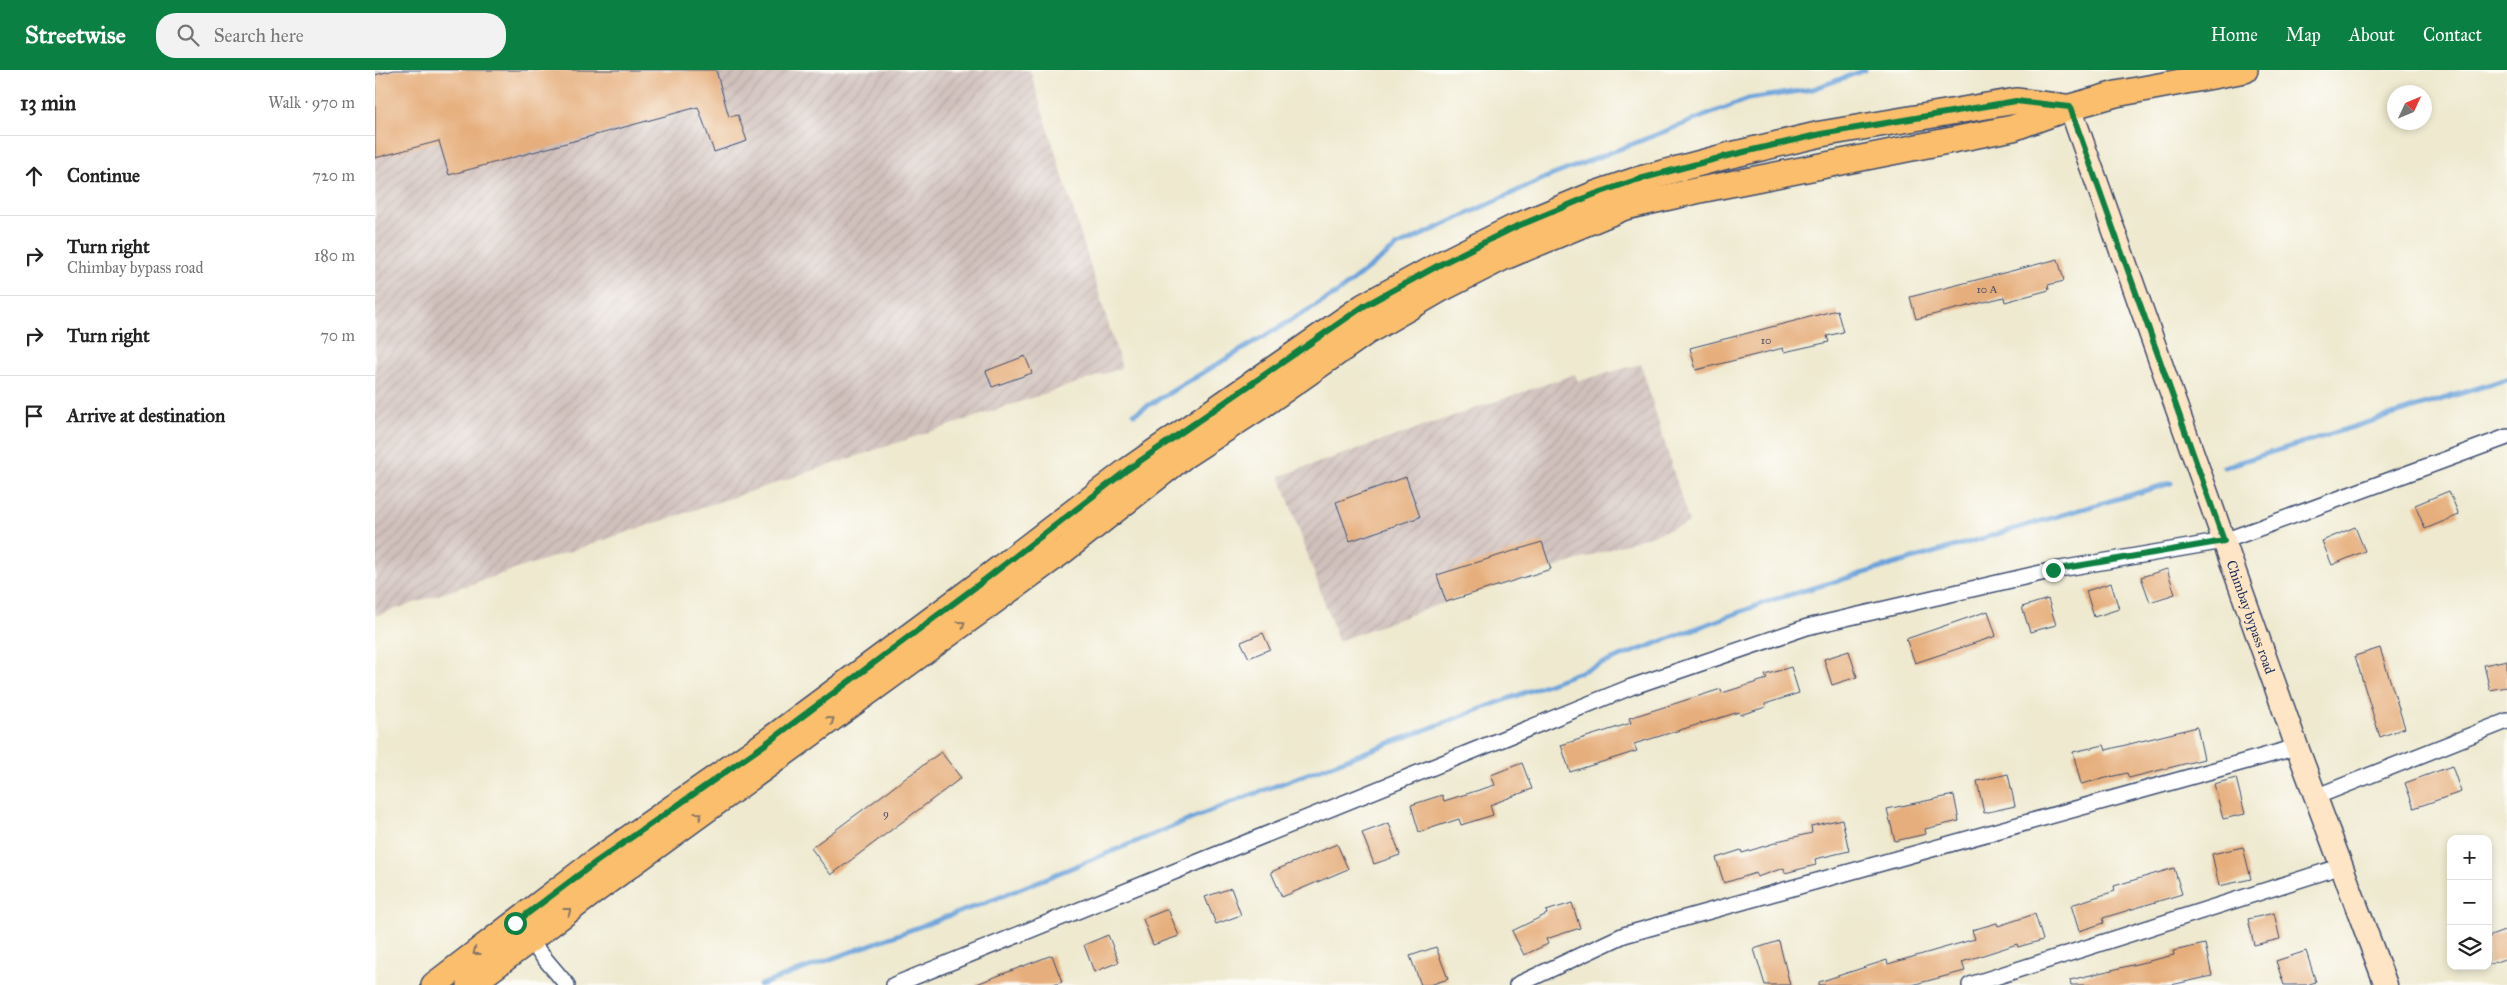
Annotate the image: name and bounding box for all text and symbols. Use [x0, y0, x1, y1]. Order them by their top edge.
search box [156, 13, 506, 58]
text: Streetwise [25, 20, 126, 50]
icon: search [174, 21, 202, 49]
text: Search here [214, 24, 304, 47]
text: Home [2211, 24, 2258, 46]
text: Map [2286, 24, 2321, 46]
text: About [2349, 24, 2395, 46]
text: Contact [2423, 24, 2482, 46]
north arrow [2387, 85, 2432, 130]
text: 13 min [20, 90, 76, 116]
text: Walk · 970 m [268, 93, 355, 112]
icon: ahead [20, 162, 48, 190]
text: Continue [67, 164, 140, 187]
text: 720 m [312, 166, 355, 185]
text: Turn right [67, 235, 150, 258]
icon: right [20, 242, 48, 270]
text: 180 m [314, 246, 355, 265]
text: Chimbay bypass road [67, 258, 204, 277]
house number: 10 А [1976, 283, 1998, 296]
icon: right [20, 322, 48, 350]
text: Turn right [67, 324, 150, 347]
text: 70 m [320, 326, 355, 345]
house number: 10 [1761, 334, 1771, 347]
icon: arrive [20, 402, 48, 430]
text: Arrive at destination [67, 404, 225, 427]
street label: Chimbay bypass road [2223, 558, 2279, 676]
route end [2042, 559, 2065, 582]
one-way arrow [956, 621, 966, 630]
one-way arrow [825, 717, 835, 726]
house number: 9 [883, 807, 889, 820]
one-way arrow [693, 812, 703, 821]
map controls [2447, 835, 2492, 970]
button: + [2447, 835, 2492, 880]
button: − [2447, 880, 2492, 925]
one-way arrow [562, 908, 572, 917]
route start [504, 912, 527, 935]
button: layers [2447, 925, 2492, 970]
one-way arrow [473, 947, 482, 956]

